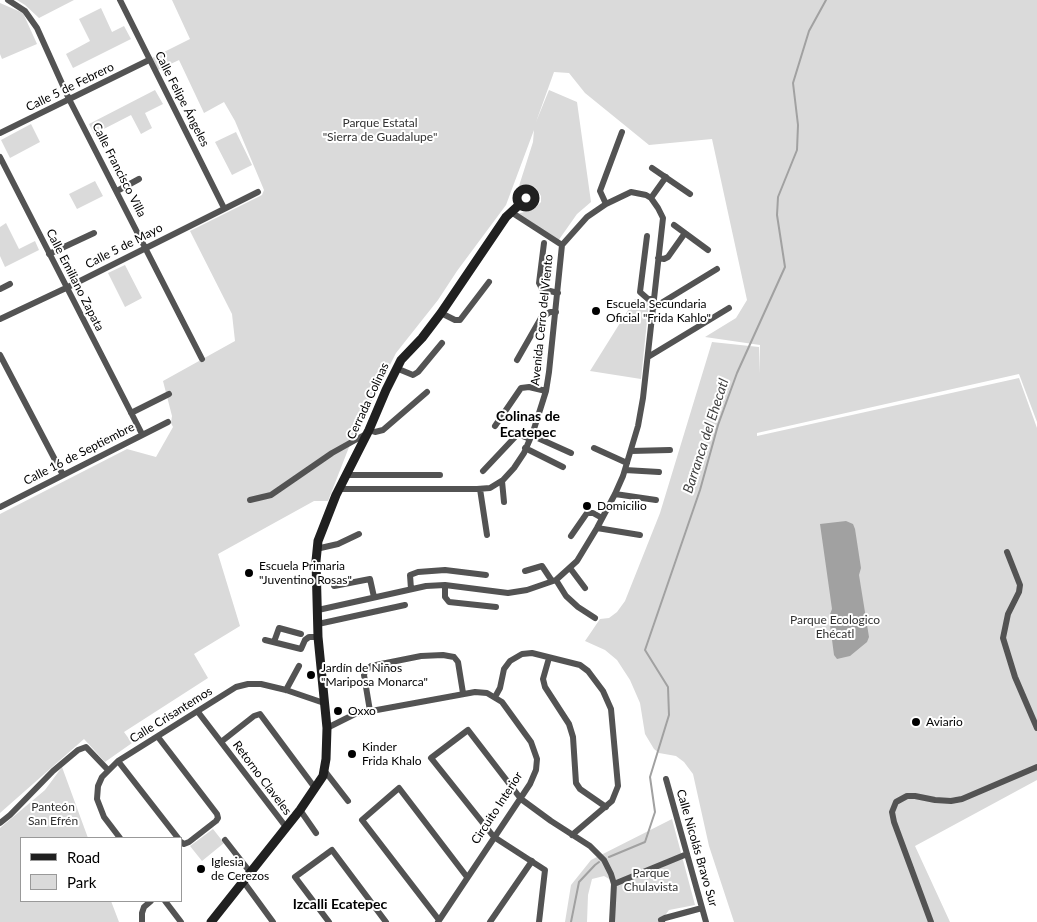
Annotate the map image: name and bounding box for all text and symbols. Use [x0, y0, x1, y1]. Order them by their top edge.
street label: Calle Felipe Ángeles [152, 49, 212, 149]
street label: Calle 5 de Febrero [24, 60, 116, 114]
park label: Parque Estatal "Sierra de Guadalupe" [323, 116, 437, 144]
street label: Calle Francisco Villa [89, 120, 149, 220]
street label: Calle 5 de Mayo [83, 220, 165, 272]
street label: Calle Emiliano Zapata [43, 226, 107, 334]
street label: Avenida Cerro del Viento [528, 254, 556, 386]
place label: Escuela Secundaria Oficial "Frida Kahlo" [606, 297, 711, 325]
marker: Escuela Secundaria Oficial "Frida Kahlo" [590, 305, 602, 317]
street label: Cerrada Colinas [344, 360, 392, 442]
water label: Barranca del Ehecatl [680, 377, 732, 495]
district label: Colinas de Ecatepec [496, 408, 560, 441]
street label: Calle 16 de Septiembre [21, 420, 137, 488]
place label: Domicilio [597, 499, 647, 513]
marker: Domicilio [581, 500, 593, 512]
place label: Escuela Primaria "Juventino Rosas" [259, 559, 352, 587]
marker: Escuela Primaria "Juventino Rosas" [243, 567, 255, 579]
park label: Parque Ecologico Ehécatl [790, 613, 880, 641]
place label: Jardín de Niños "Mariposa Monarca" [321, 661, 428, 689]
marker: Jardín de Niños "Mariposa Monarca" [305, 669, 317, 681]
street label: Calle Crisantemos [127, 684, 215, 746]
place label: Oxxo [348, 704, 376, 718]
marker: Oxxo [332, 705, 344, 717]
place label: Aviario [926, 715, 963, 729]
marker: Aviario [910, 716, 922, 728]
street label: Retorno Claveles [230, 738, 294, 818]
place label: Kinder Frida Khalo [362, 740, 422, 768]
marker: Kinder Frida Khalo [346, 748, 358, 760]
street label: Circuito Interior [468, 769, 526, 847]
street label: Calle Nicolás Bravo Sur [673, 788, 721, 908]
park label: Panteón San Efrén [28, 800, 78, 828]
legend [20, 837, 182, 902]
text: Road [67, 848, 100, 866]
place label: Iglesia de Cerezos [211, 855, 269, 883]
marker: Iglesia de Cerezos [195, 863, 207, 875]
park label: Parque Chulavista [624, 866, 678, 894]
text: Park [67, 873, 96, 891]
district label: Izcalli Ecatepec [293, 896, 387, 912]

